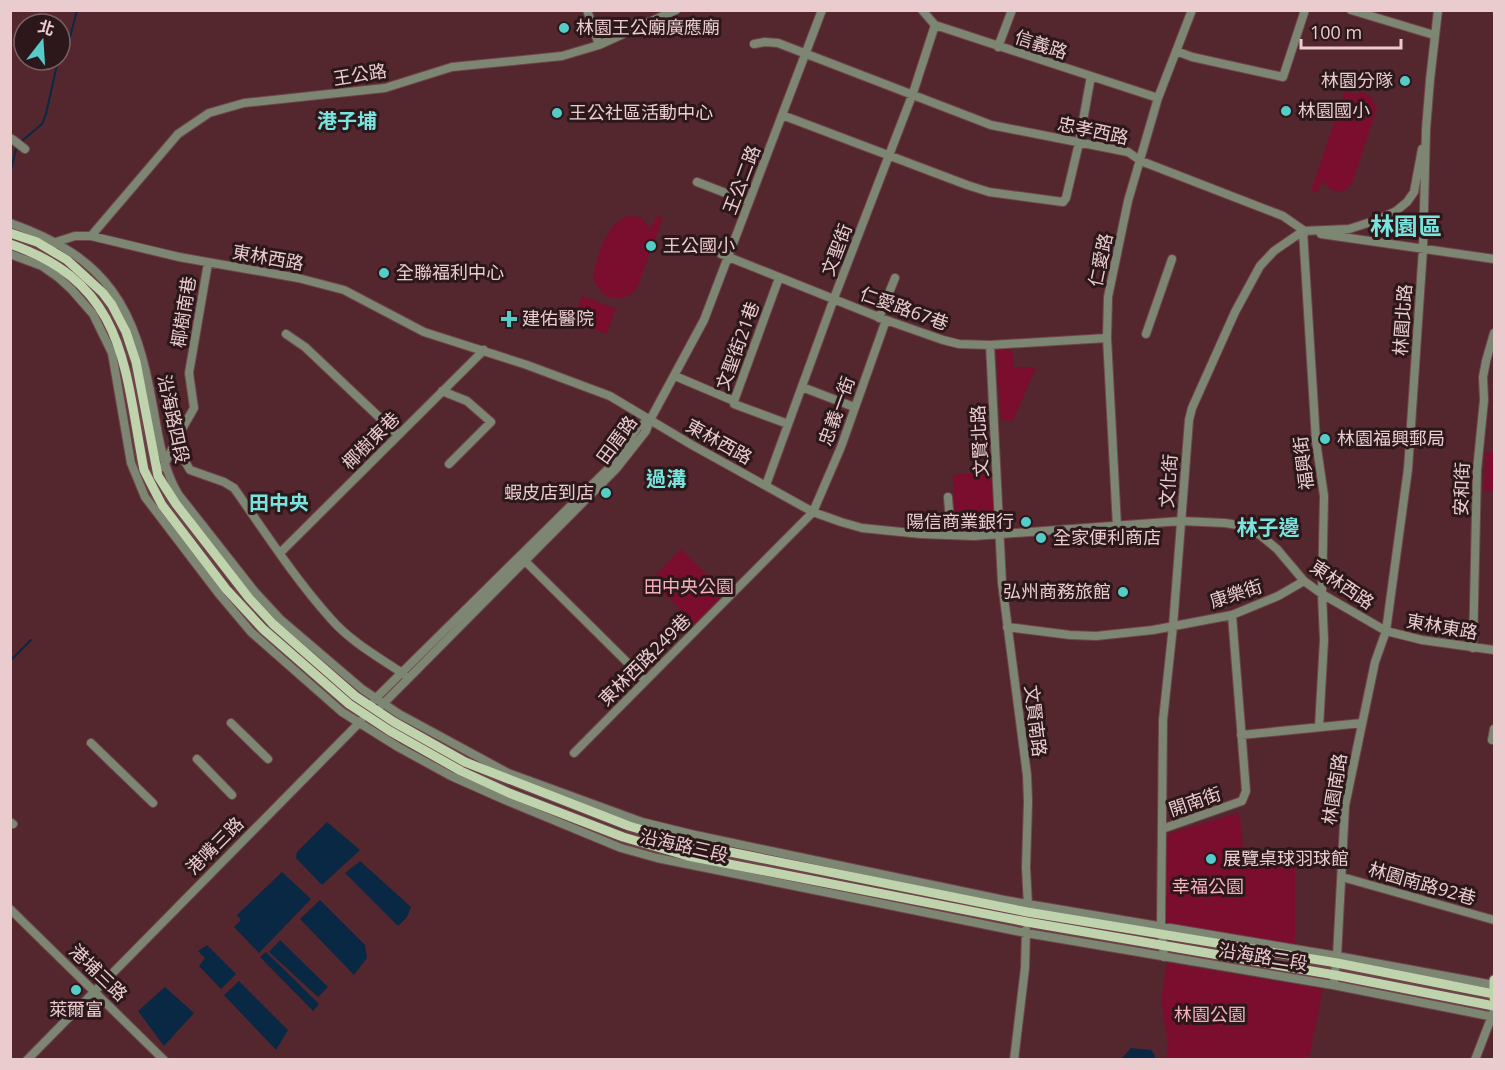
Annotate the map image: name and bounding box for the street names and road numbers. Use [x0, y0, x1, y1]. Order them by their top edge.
street label: 信義路 [1012, 24, 1071, 64]
street label: 王公路 [331, 58, 388, 90]
street label: 忠孝西路 [1055, 111, 1131, 149]
street label: 王公二路 [717, 142, 765, 218]
street label: 文聖街 [815, 220, 857, 279]
street label: 仁愛路 [1083, 231, 1117, 289]
street label: 東林西路 [231, 239, 306, 275]
street label: 椰樹南巷 [166, 274, 200, 349]
street label: 仁愛路67巷 [857, 281, 952, 335]
street label: 林園北路 [1388, 283, 1416, 357]
street label: 文聖街21巷 [710, 298, 764, 393]
street label: 沿海路四段 [153, 372, 195, 465]
street label: 忠義一街 [812, 373, 860, 449]
street label: 文賢北路 [965, 404, 993, 478]
street label: 椰樹東巷 [336, 406, 404, 474]
street label: 田厝路 [591, 411, 642, 468]
street label: 東林西路 [682, 413, 757, 469]
street label: 福興街 [1288, 435, 1318, 491]
street label: 文化街 [1154, 453, 1182, 509]
street label: 安和街 [1448, 462, 1474, 516]
street label: 東林西路 [1306, 554, 1379, 614]
street label: 康樂街 [1206, 573, 1265, 613]
street label: 東林西路249巷 [593, 608, 696, 711]
street label: 東林東路 [1405, 608, 1480, 644]
street label: 文賢南路 [1020, 684, 1052, 758]
street label: 林園南路 [1317, 751, 1351, 826]
street label: 開南街 [1165, 781, 1224, 821]
street label: 港嘴三路 [180, 811, 248, 879]
street label: 沿海路三段 [638, 823, 731, 867]
street label: 林園南路92巷 [1366, 856, 1479, 910]
street label: 沿海路二段 [1217, 937, 1309, 975]
street label: 港埔三路 [64, 939, 133, 1006]

